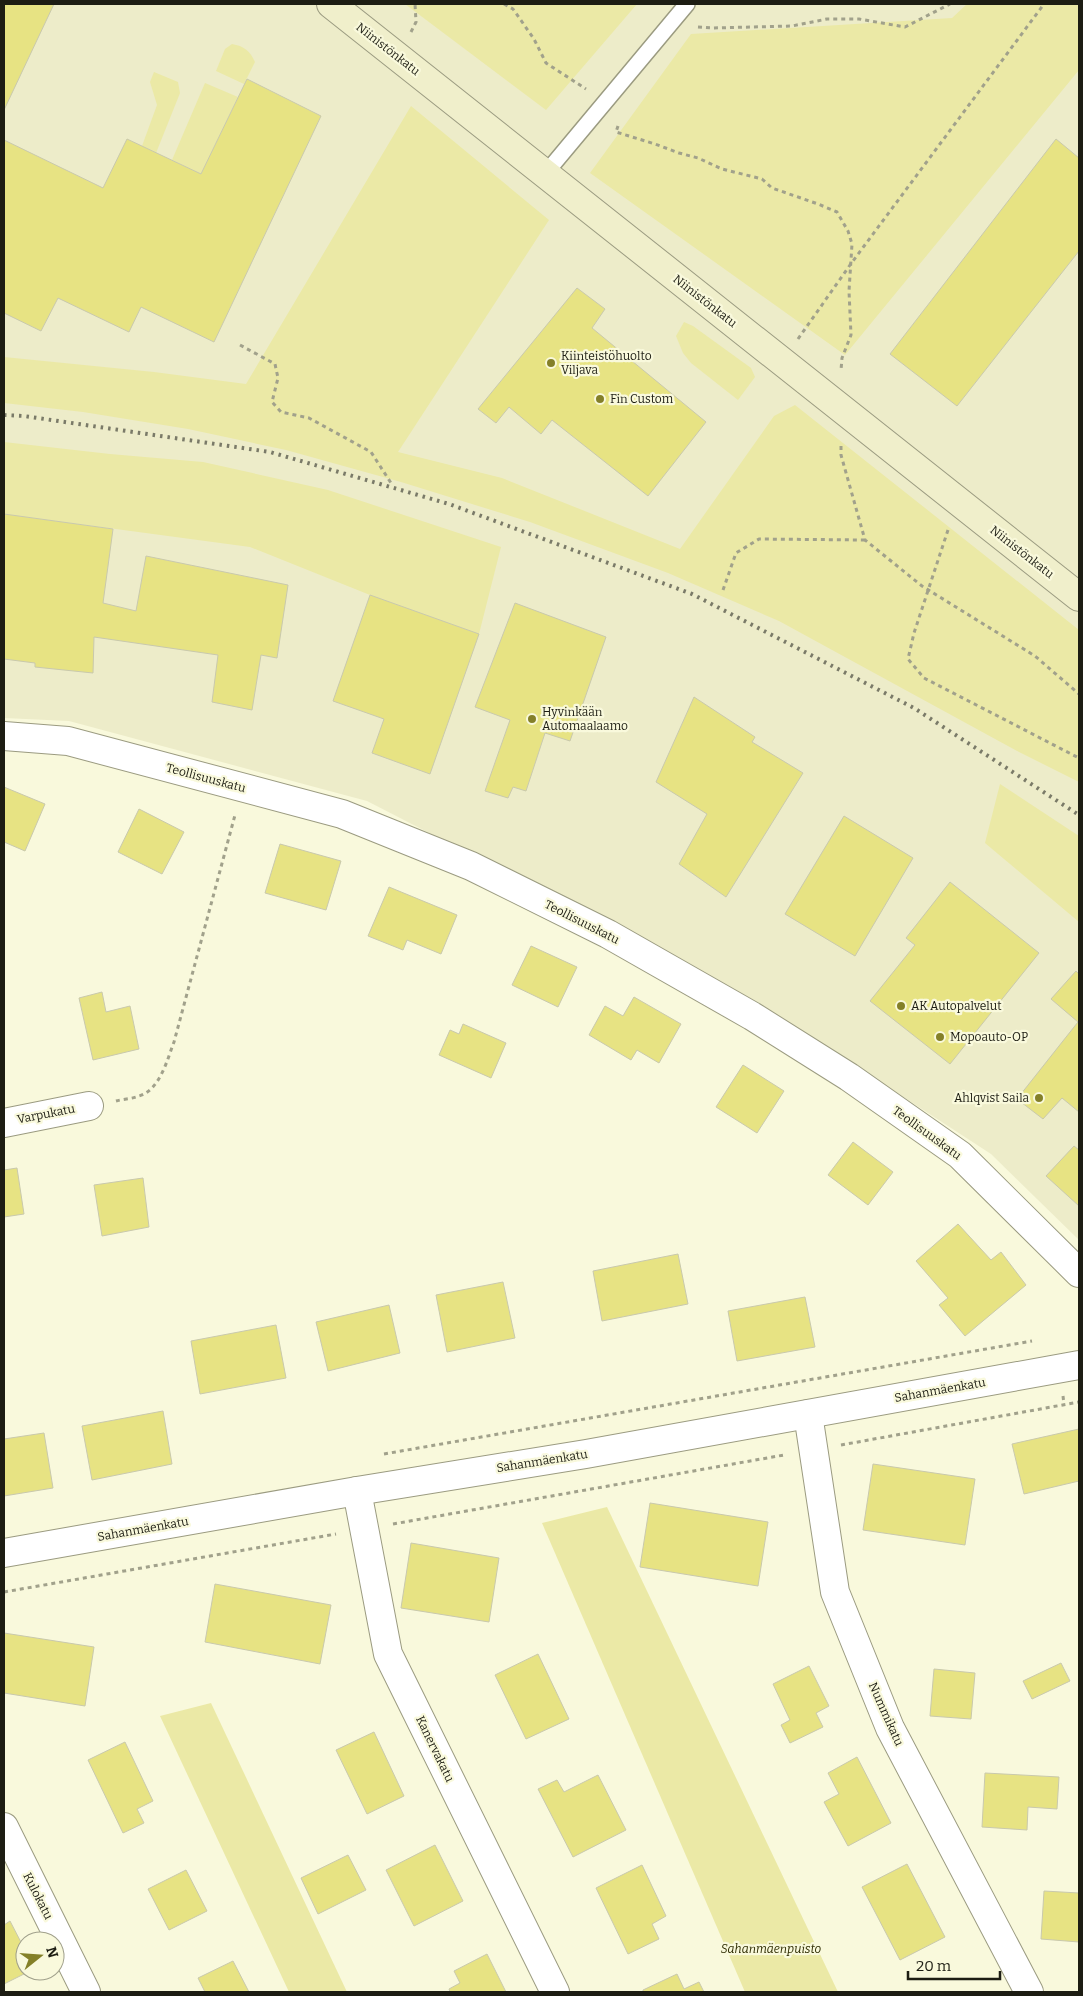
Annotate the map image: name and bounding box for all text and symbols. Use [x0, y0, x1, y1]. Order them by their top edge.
street label: Niinistönkatu [353, 20, 423, 79]
street label: Niinistönkatu [670, 272, 740, 331]
place label: Kiinteistöhuolto Viljava [561, 349, 652, 377]
marker: Kiinteistöhuolto Viljava [545, 357, 557, 369]
place label: Fin Custom [610, 392, 674, 406]
marker: Fin Custom [594, 393, 606, 405]
street label: Niinistönkatu [987, 523, 1057, 582]
place label: Hyvinkään Automaalaamo [542, 705, 628, 733]
marker: Hyvinkään Automaalaamo [526, 713, 538, 725]
street label: Teollisuuskatu [165, 761, 248, 795]
street label: Teollisuuskatu [542, 897, 622, 947]
place label: AK Autopalvelut [911, 999, 1002, 1013]
marker: AK Autopalvelut [895, 1000, 907, 1012]
place label: Mopoauto-OP [950, 1030, 1028, 1044]
marker: Mopoauto-OP [934, 1031, 946, 1043]
place label: Ahlqvist Saila [954, 1091, 1029, 1105]
marker: Ahlqvist Saila [1033, 1092, 1045, 1104]
street label: Varpukatu [16, 1101, 77, 1126]
street label: Teollisuuskatu [890, 1103, 965, 1163]
street label: Sahanmäenkatu [893, 1375, 987, 1405]
street label: Sahanmäenkatu [495, 1447, 589, 1475]
street label: Sahanmäenkatu [96, 1514, 190, 1544]
street label: Nummikatu [866, 1680, 906, 1749]
street label: Kanervakatu [413, 1714, 457, 1785]
street label: Kulokatu [20, 1870, 56, 1922]
north arrow [15, 1931, 65, 1981]
park label: Sahanmäenpuisto [721, 1942, 822, 1956]
text: N [42, 1945, 62, 1960]
scale bar [908, 1948, 1000, 1980]
text: 20 m [916, 1957, 952, 1975]

